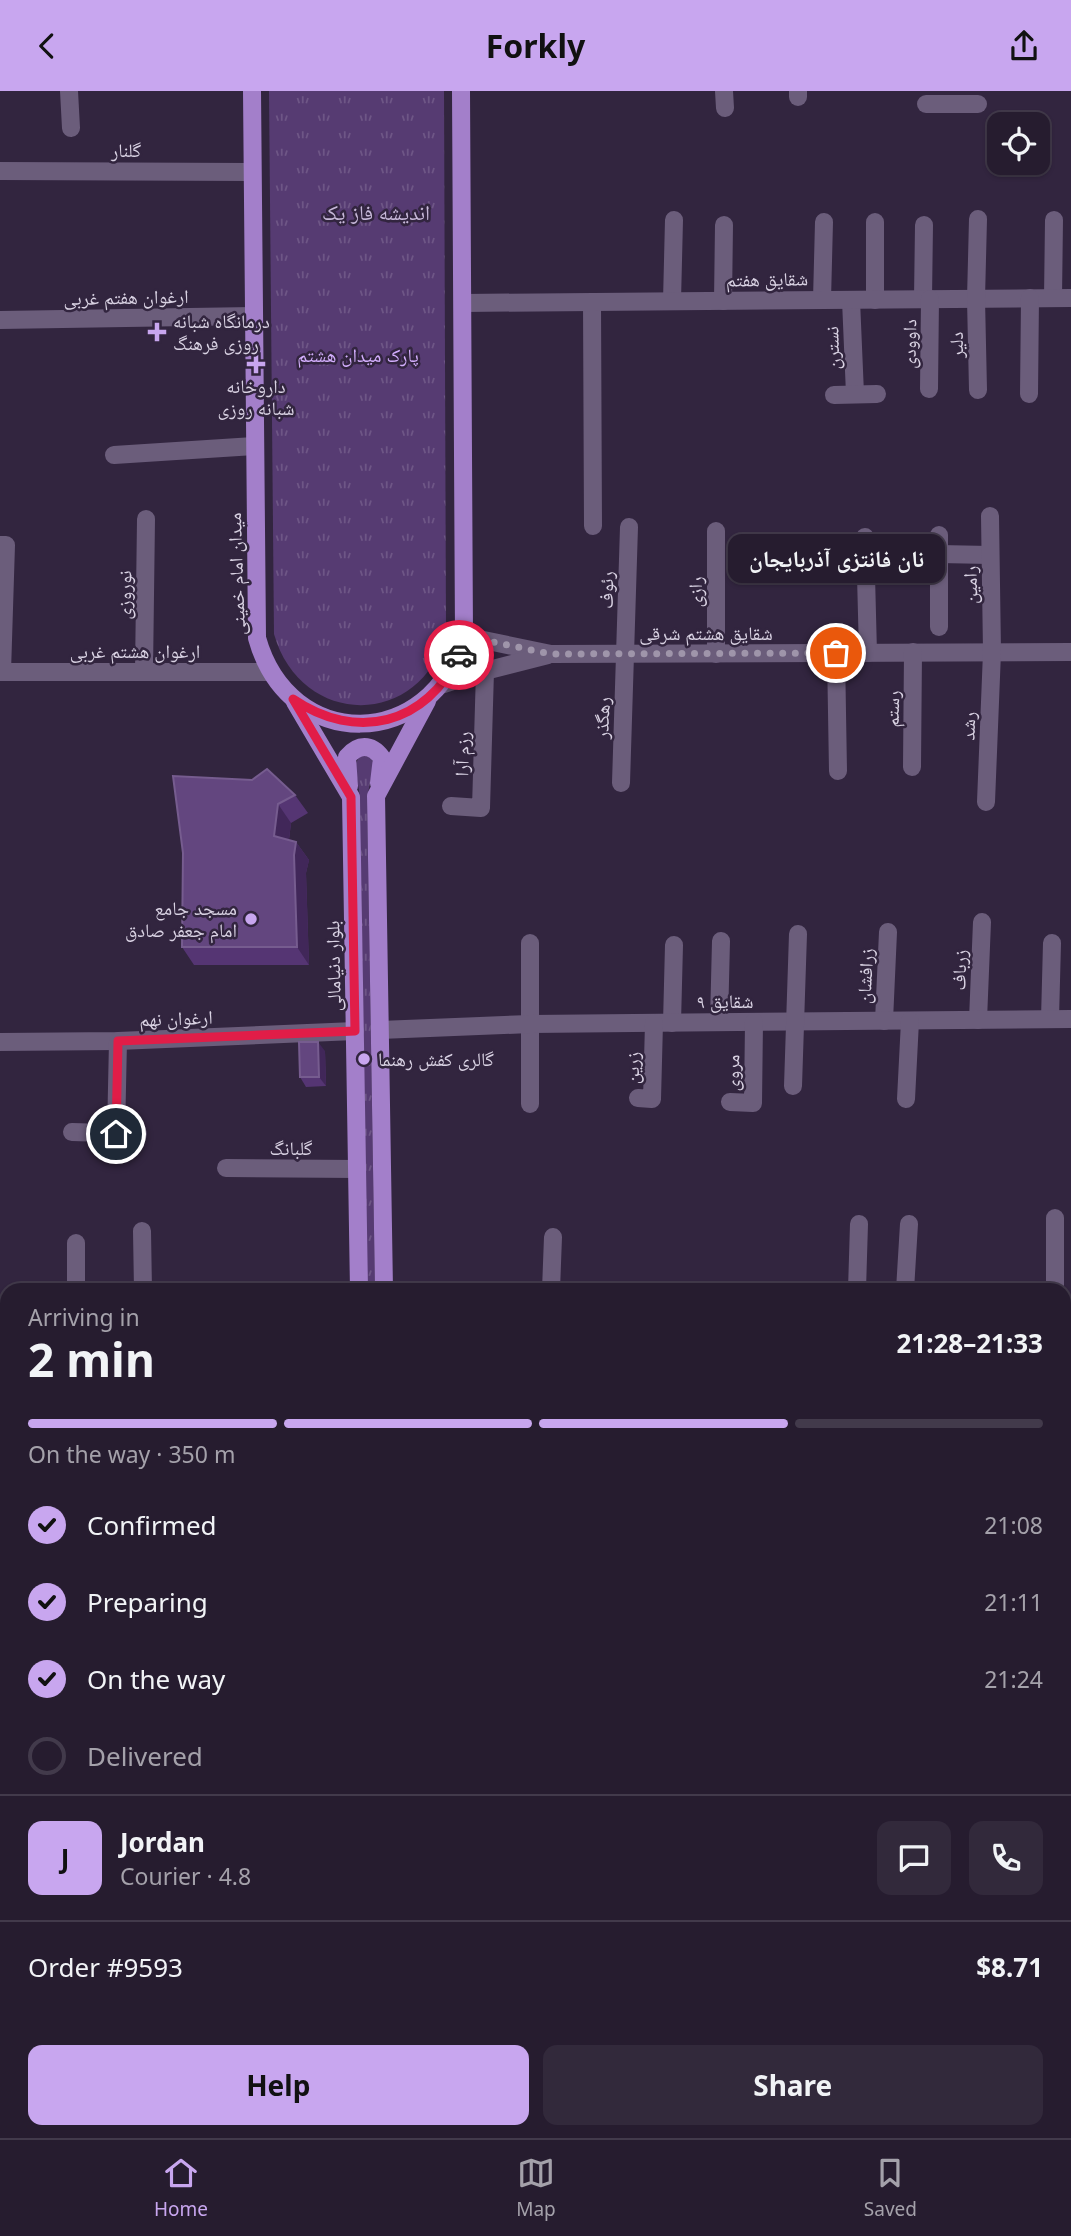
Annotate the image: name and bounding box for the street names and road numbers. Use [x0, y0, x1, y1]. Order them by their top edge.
street label: گلنار [110, 137, 141, 163]
street label: شقایق هفتم [726, 265, 808, 293]
street label: ارغوان هفتم غربی [63, 283, 189, 311]
street label: داوودی [896, 319, 922, 369]
street label: نسترن [818, 326, 846, 370]
street label: دلیر [943, 331, 969, 359]
street label: میدان امام خمینی [221, 512, 252, 636]
street label: رامین [957, 566, 983, 604]
street label: نوروزی [111, 570, 137, 620]
street label: رئوف [593, 571, 619, 609]
street label: رازی [682, 577, 708, 607]
street label: شقایق هشتم شرقی [639, 620, 773, 646]
street label: ارغوان هشتم غربی [70, 638, 200, 664]
street label: رستم [879, 690, 905, 728]
street label: رهگذر [588, 697, 616, 740]
street label: رشد [955, 711, 981, 741]
street label: رزم آرا [448, 731, 477, 777]
street label: بلوار دنیامالی [319, 920, 347, 1012]
street label: زرافشان [851, 947, 879, 1005]
street label: زرباف [945, 949, 973, 991]
street label: شقایق ۹ [697, 988, 753, 1014]
street label: ارغوان نهم [139, 1004, 213, 1032]
street label: زرین [619, 1052, 645, 1084]
street label: مروی [719, 1054, 745, 1092]
street label: گلبانگ [270, 1135, 313, 1161]

